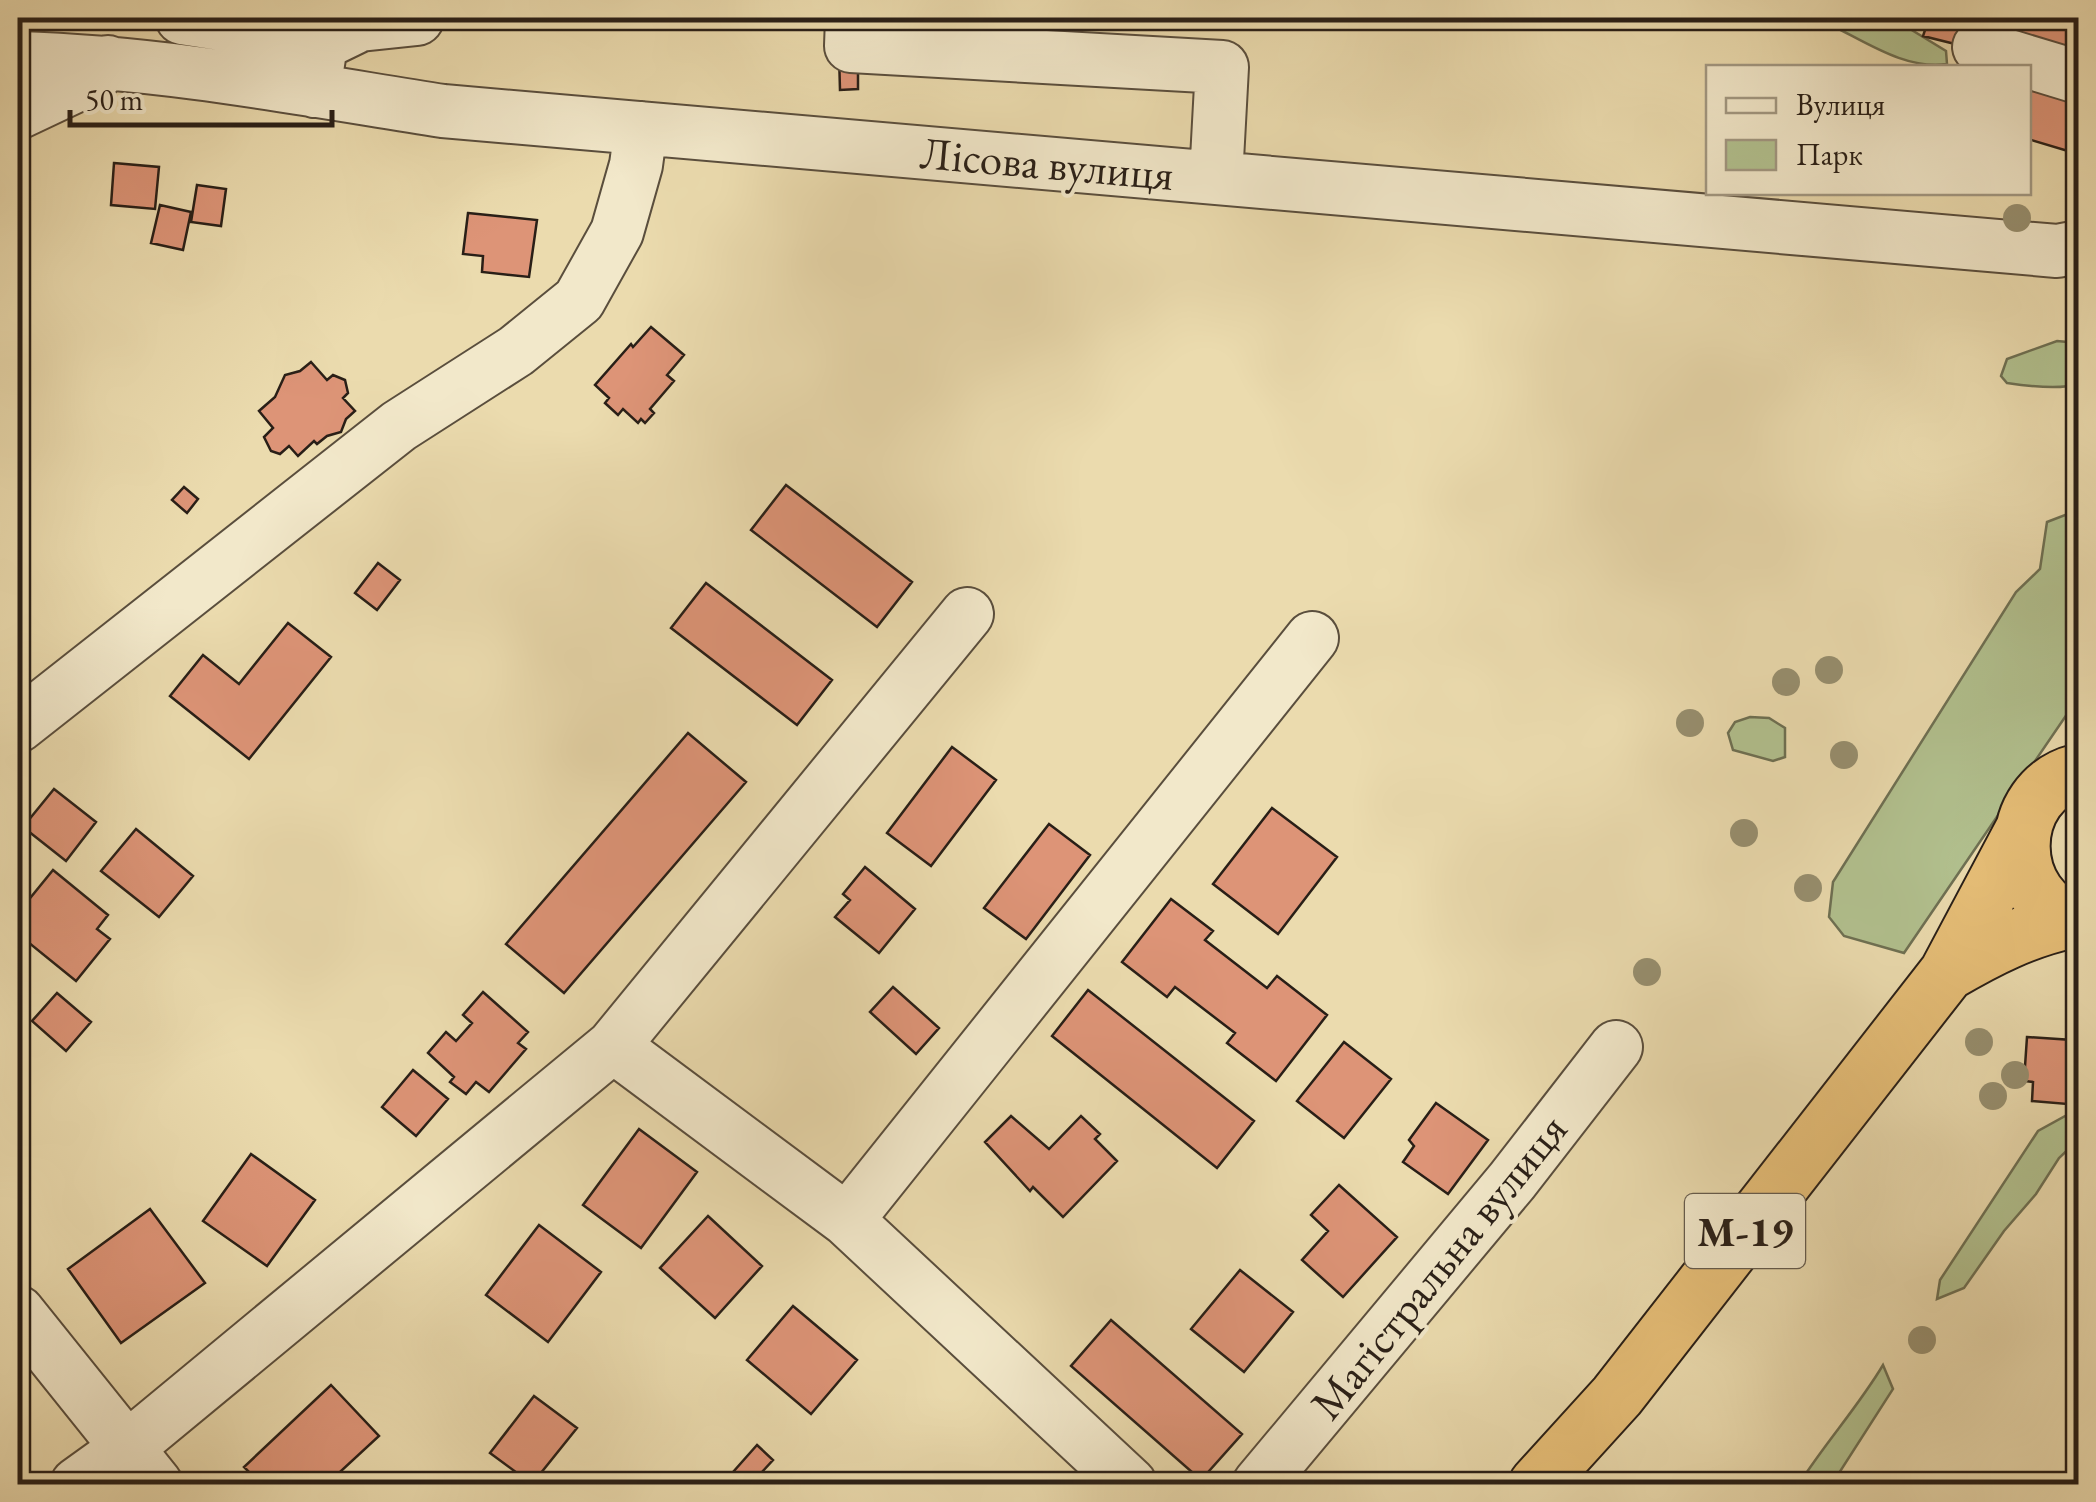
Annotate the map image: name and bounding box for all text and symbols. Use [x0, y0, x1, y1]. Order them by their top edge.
scale bar [70, 65, 332, 127]
legend [1706, 65, 2031, 195]
text: 50 m [85, 80, 143, 119]
text: Вулиця [1796, 85, 1885, 124]
street label: Лісова вулиця [918, 123, 1176, 203]
text: Парк [1796, 135, 1863, 174]
street label: Магістральна вулиця [1297, 1101, 1579, 1431]
road number: М-19 [1685, 1194, 1805, 1268]

